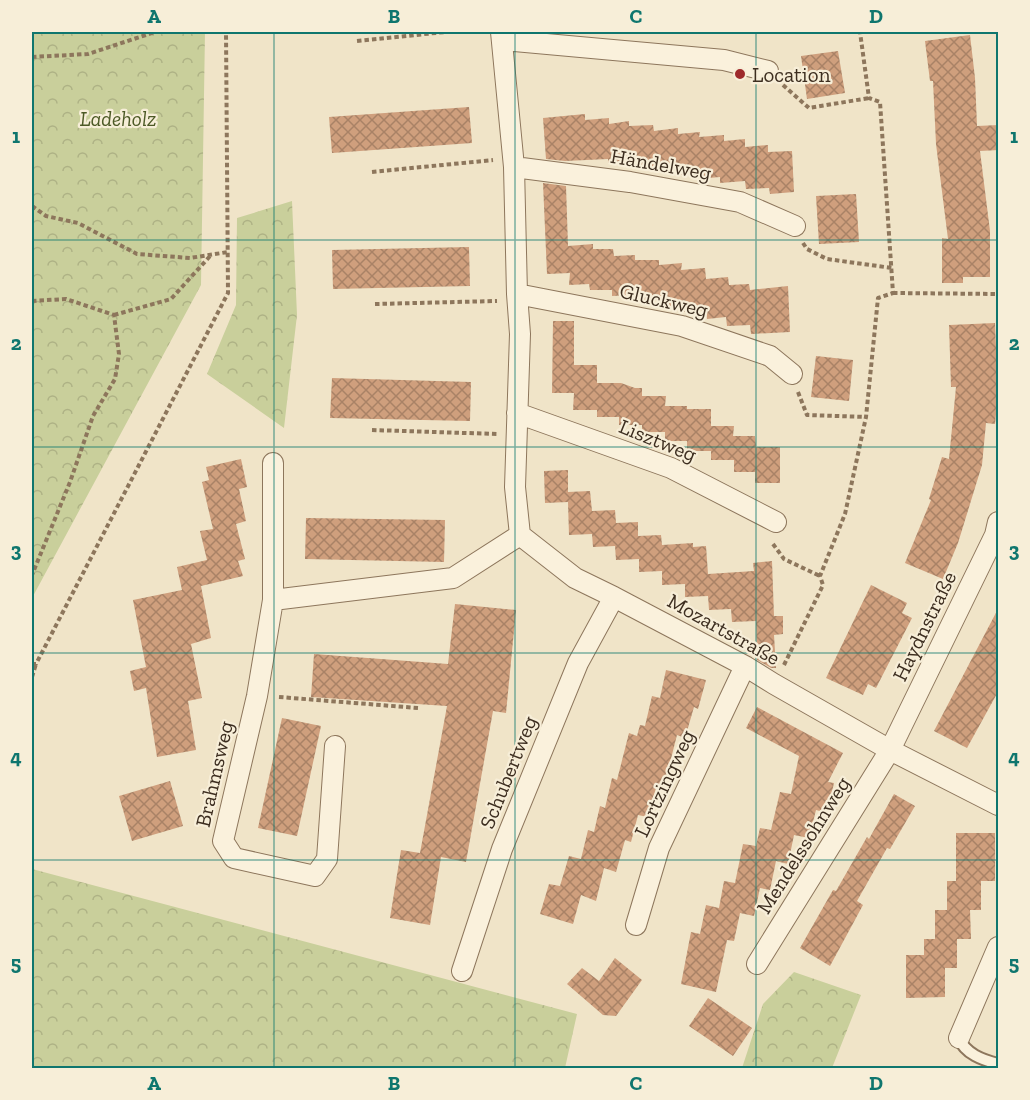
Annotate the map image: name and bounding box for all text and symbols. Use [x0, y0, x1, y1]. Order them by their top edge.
text: A [147, 4, 161, 28]
text: B [388, 4, 400, 28]
text: C [630, 4, 643, 28]
text: D [869, 4, 883, 28]
place label: Location [752, 62, 831, 87]
marker: Location [733, 67, 747, 81]
park label: Ladeholz [80, 106, 156, 131]
text: 1 [12, 124, 20, 148]
text: 1 [1010, 124, 1018, 148]
street label: Händelweg [609, 143, 714, 185]
street label: Gluckweg [617, 278, 711, 322]
text: 2 [11, 331, 22, 355]
text: 2 [1009, 331, 1020, 355]
street label: Lisztweg [616, 413, 701, 467]
text: 3 [11, 538, 22, 562]
text: 3 [1009, 538, 1020, 562]
street label: Haydnstraße [887, 567, 961, 685]
street label: Mozartstraße [663, 588, 785, 670]
street label: Schubertweg [474, 712, 542, 832]
street label: Brahmsweg [190, 718, 238, 829]
street label: Lortzingweg [628, 725, 700, 841]
text: 4 [10, 745, 22, 769]
text: 4 [1008, 745, 1020, 769]
street label: Mendelssohnweg [751, 772, 855, 918]
text: 5 [11, 951, 21, 975]
text: 5 [1009, 951, 1019, 975]
text: A [147, 1071, 161, 1095]
text: B [388, 1071, 400, 1095]
text: C [630, 1071, 643, 1095]
text: D [869, 1071, 883, 1095]

